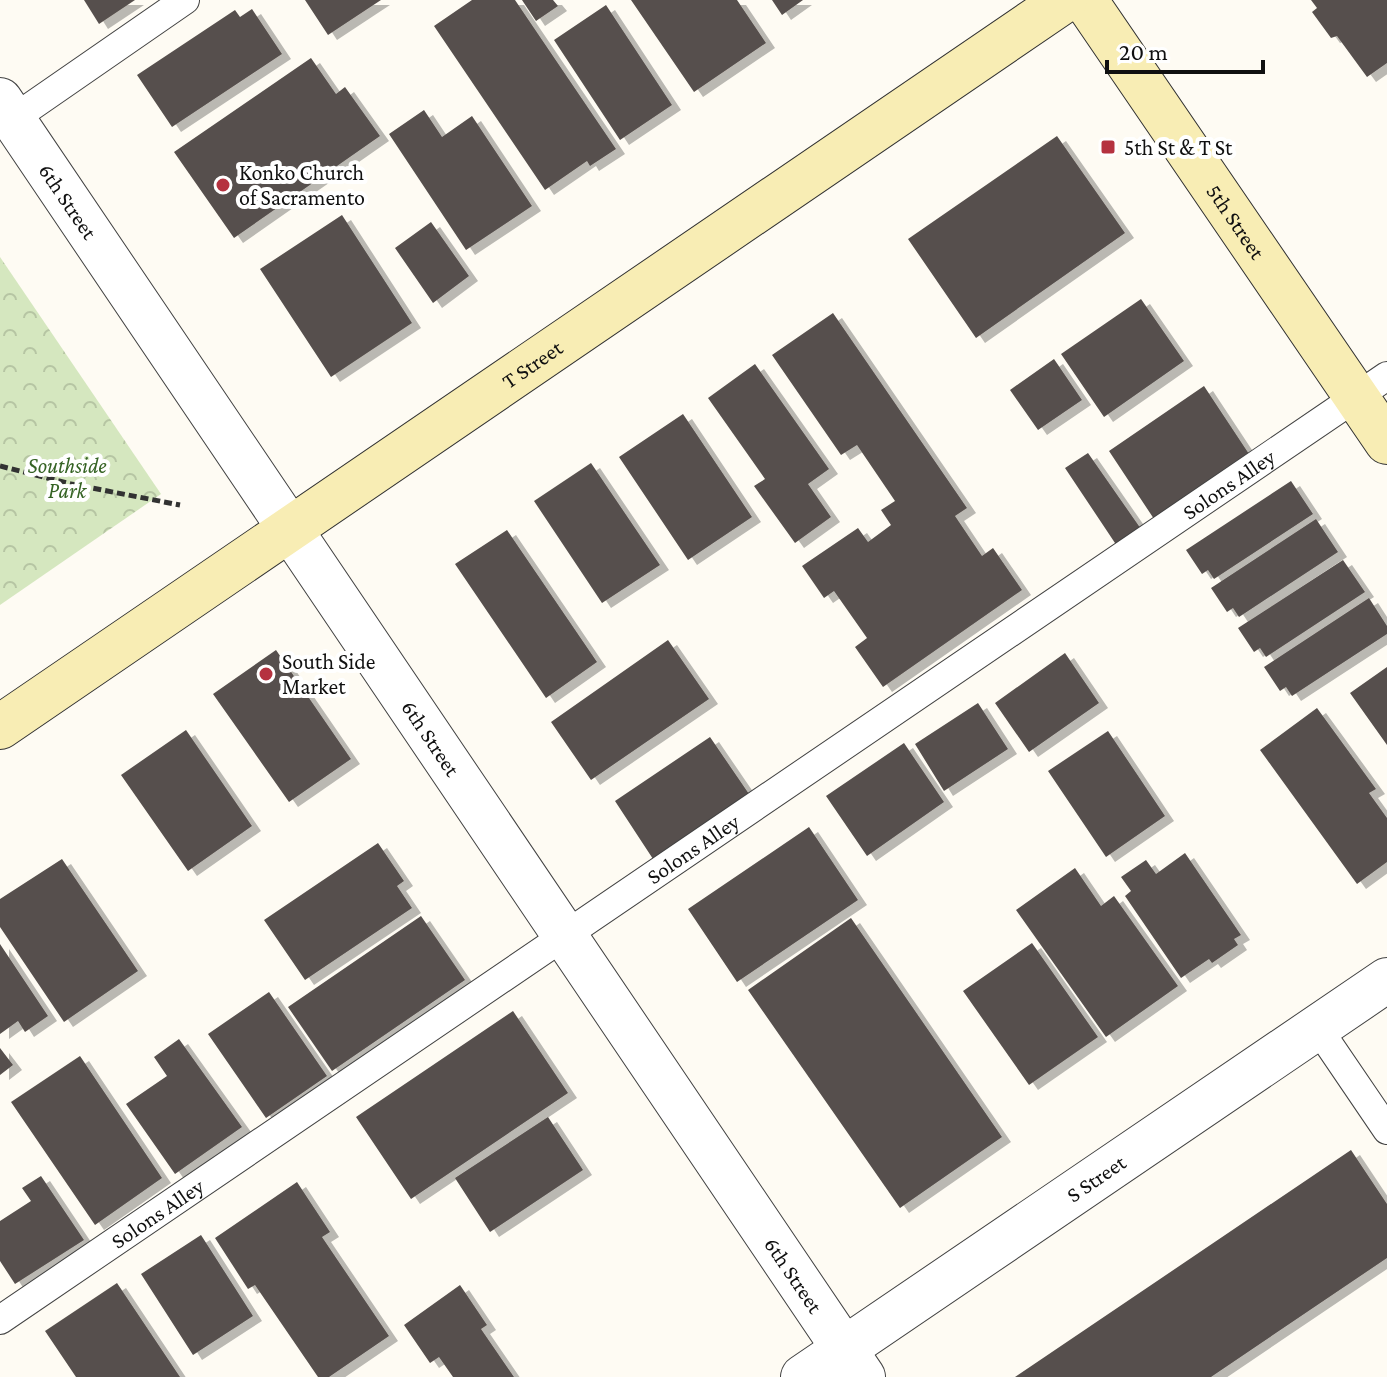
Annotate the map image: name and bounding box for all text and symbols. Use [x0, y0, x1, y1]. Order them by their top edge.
scale bar [1107, 24, 1263, 74]
text: 20 m [1119, 38, 1168, 65]
place label: 5th St & T St [1124, 135, 1233, 160]
marker: 5th St & T St [1099, 138, 1117, 156]
street label: 6th Street [33, 159, 103, 245]
place label: Konko Church of Sacramento [239, 160, 365, 210]
marker: Konko Church of Sacramento [214, 176, 232, 194]
street label: 5th Street [1201, 179, 1271, 264]
street label: T Street [497, 335, 568, 394]
street label: Solons Alley [1178, 444, 1280, 525]
park label: Southside Park [27, 453, 107, 503]
place label: South Side Market [282, 649, 375, 699]
marker: South Side Market [257, 665, 275, 683]
street label: 6th Street [396, 696, 466, 781]
street label: Solons Alley [642, 808, 745, 889]
street label: S Street [1062, 1149, 1131, 1207]
street label: Solons Alley [106, 1173, 209, 1254]
street label: 6th Street [759, 1233, 828, 1318]

